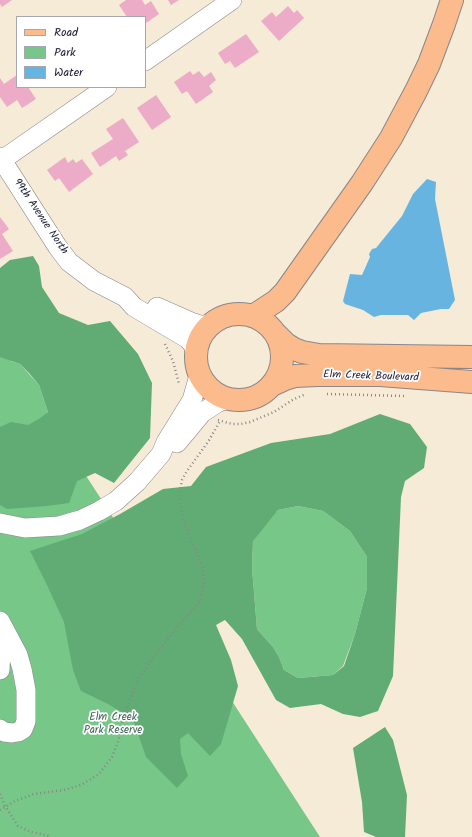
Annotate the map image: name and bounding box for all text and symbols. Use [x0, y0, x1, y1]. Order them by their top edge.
legend [16, 16, 146, 88]
text: Road [54, 23, 78, 42]
text: Park [54, 43, 76, 62]
text: Water [54, 63, 83, 82]
street label: 99th Avenue North [10, 177, 70, 257]
street label: Elm Creek Boulevard [323, 369, 419, 385]
park label: Elm Creek Park Reserve [84, 711, 142, 737]

